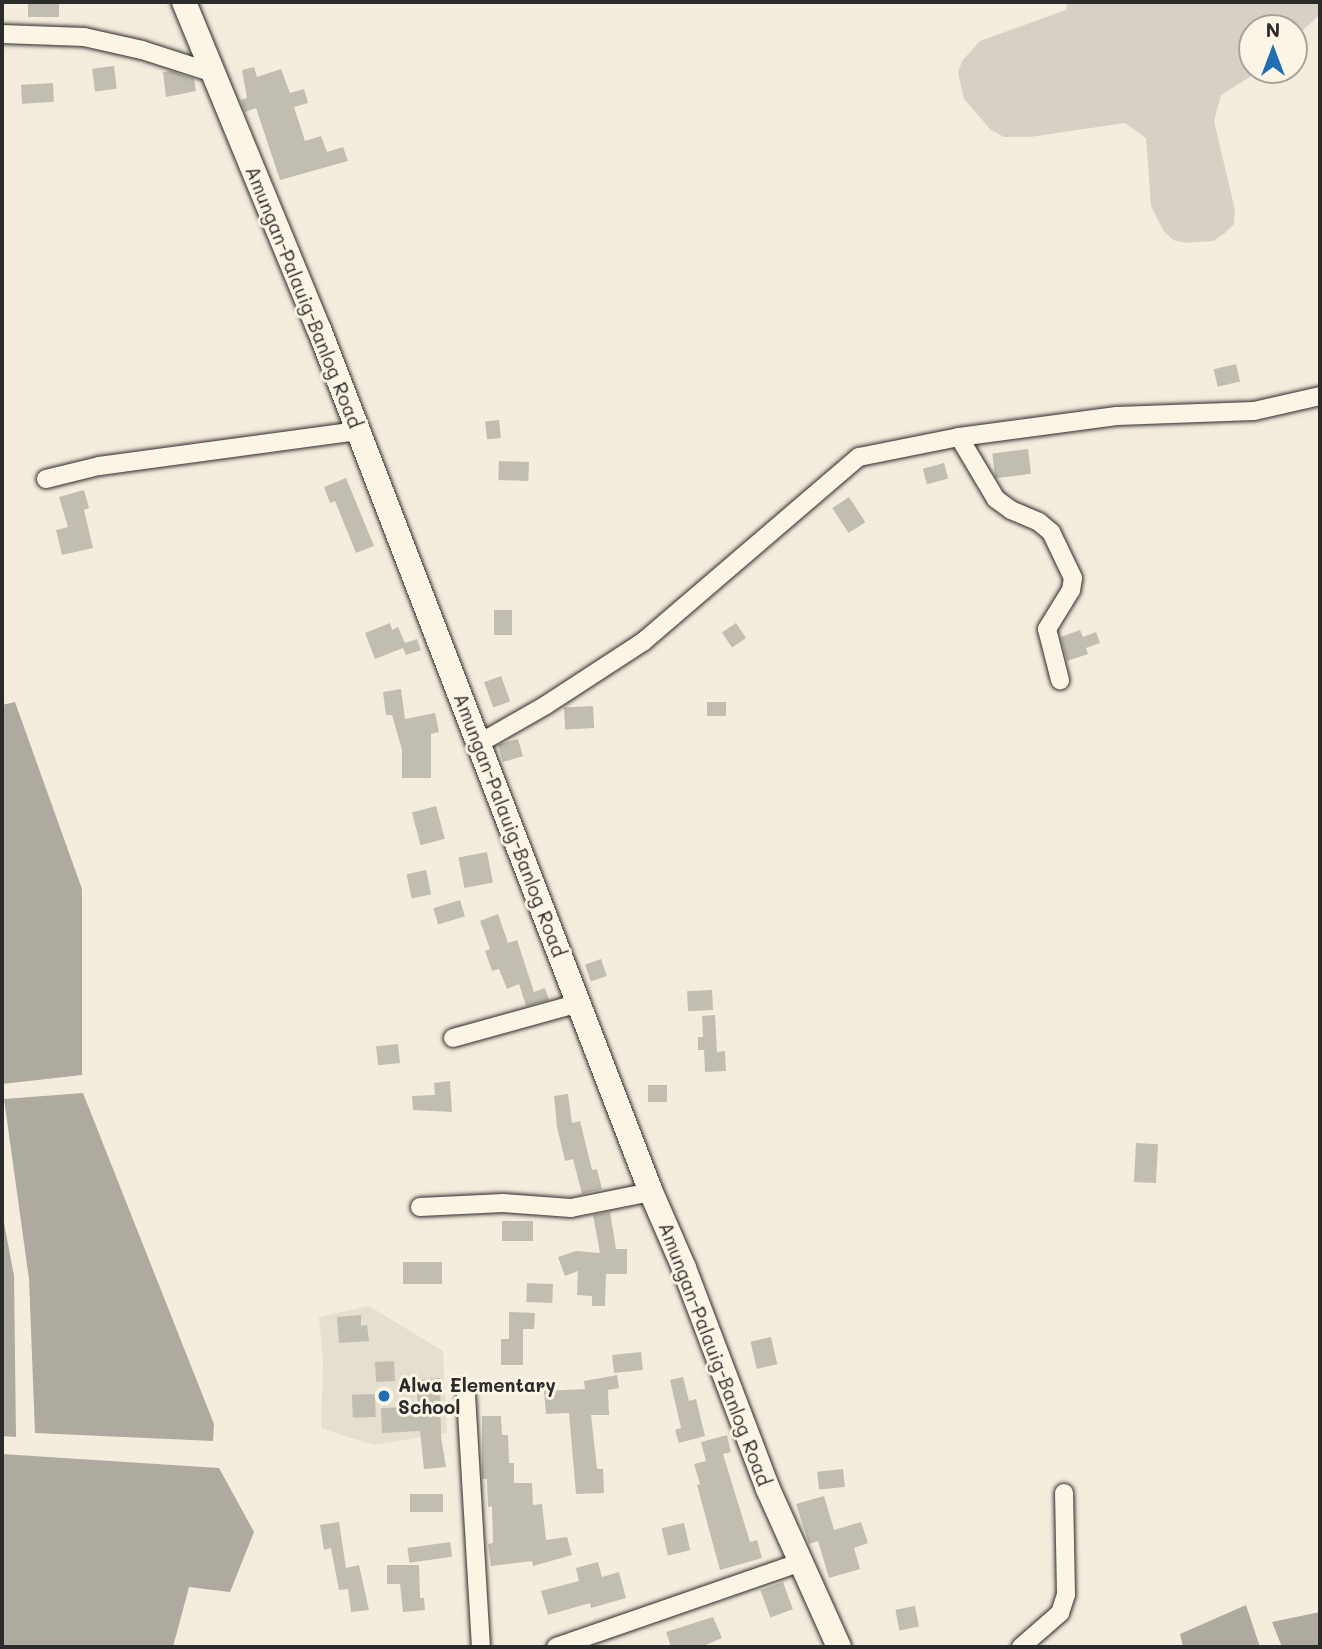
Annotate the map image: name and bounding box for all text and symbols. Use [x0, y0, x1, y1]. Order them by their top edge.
north arrow [1238, 14, 1308, 84]
text: N [1266, 17, 1280, 42]
street label: Amungan-Palauig-Banlog Road [241, 163, 367, 431]
street label: Amungan-Palauig-Banlog Road [449, 690, 571, 960]
street label: Amungan-Palauig-Banlog Road [654, 1219, 776, 1489]
place label: Alwa Elementary School [398, 1374, 556, 1418]
marker: Alwa Elementary School [376, 1388, 392, 1404]

